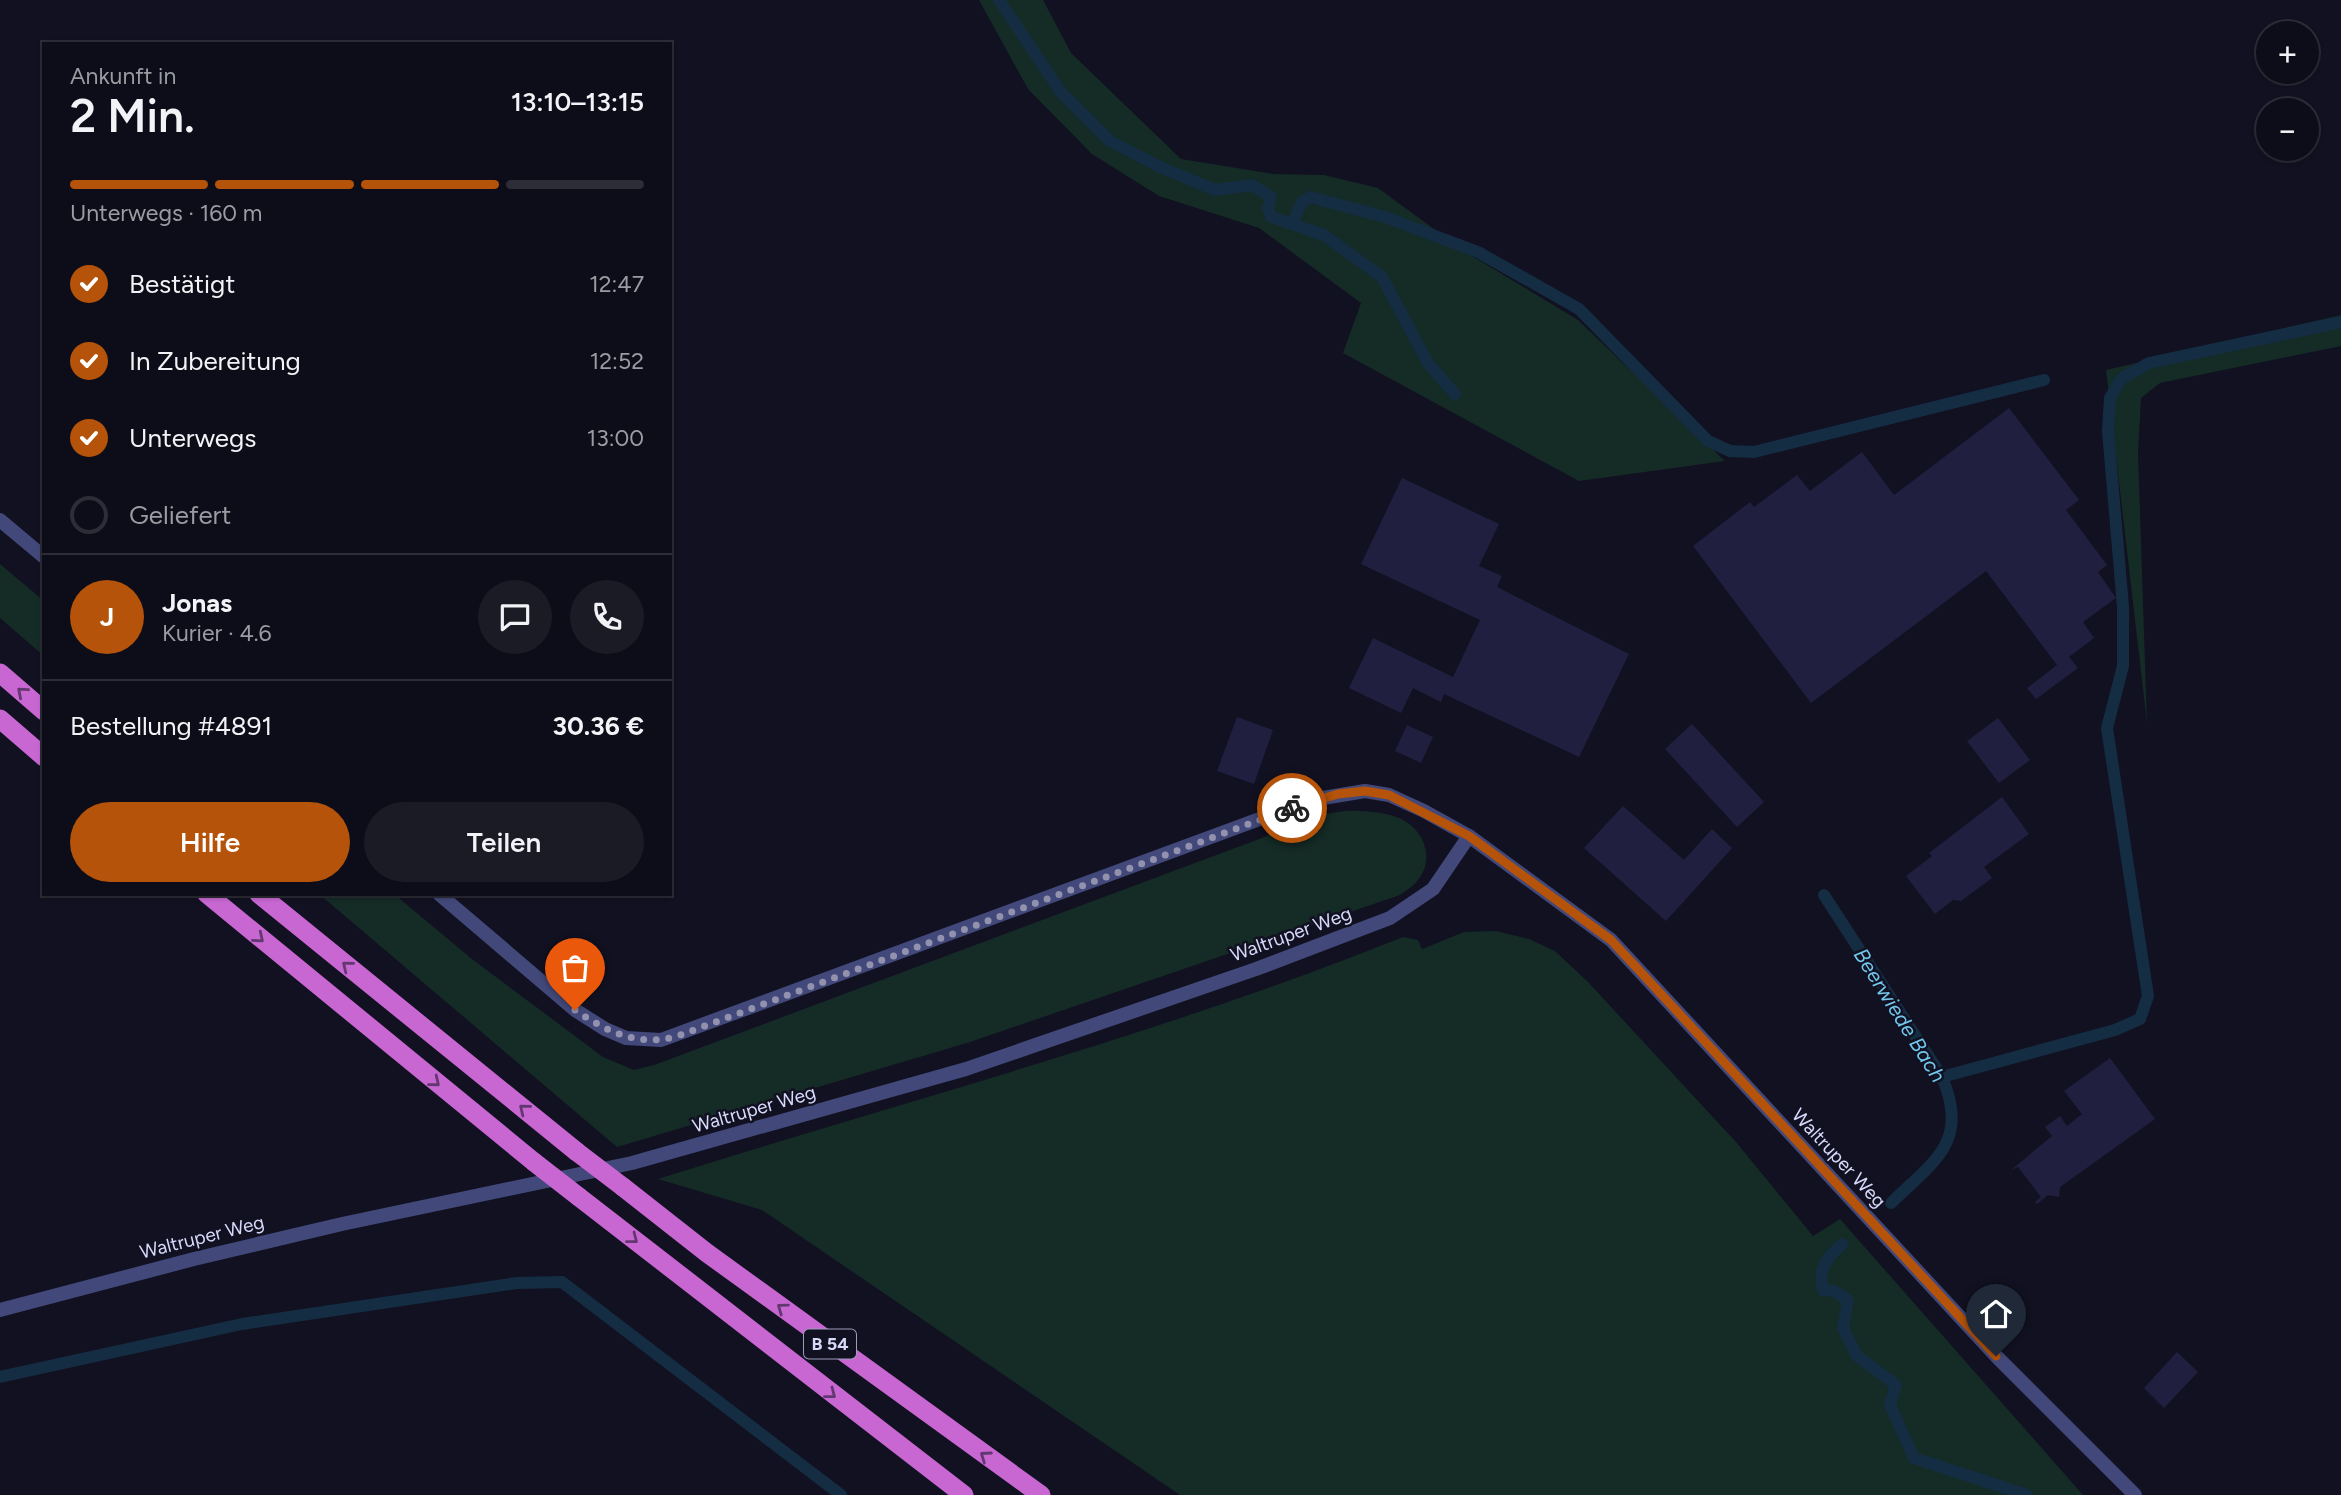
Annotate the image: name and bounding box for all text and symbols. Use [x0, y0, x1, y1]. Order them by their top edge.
map controls [2256, 21, 2319, 161]
button: + [2256, 21, 2319, 84]
text: Ankunft in [70, 62, 176, 90]
text: 13:10–13:15 [511, 86, 644, 118]
text: 2 Min. [70, 88, 195, 144]
button: − [2256, 98, 2319, 161]
text: Unterwegs · 160 m [70, 199, 262, 227]
icon: check [70, 265, 108, 303]
text: Bestätigt [129, 268, 235, 300]
text: 12:47 [589, 270, 644, 298]
icon: check [70, 342, 108, 380]
text: In Zubereitung [129, 345, 301, 377]
text: 12:52 [590, 347, 644, 375]
icon: check [70, 419, 108, 457]
text: Unterwegs [129, 422, 256, 454]
text: 13:00 [587, 424, 644, 452]
text: Geliefert [129, 499, 231, 531]
button: chat [478, 580, 552, 654]
button: phone [570, 580, 644, 654]
text: Jonas [162, 587, 232, 619]
text: J [100, 601, 114, 633]
text: Kurier · 4.6 [162, 619, 272, 647]
one-way arrow [17, 688, 30, 700]
text: Bestellung #4891 [70, 710, 272, 742]
text: 30.36 € [552, 710, 644, 742]
courier [1257, 773, 1327, 843]
icon: bike [1273, 789, 1311, 827]
button: Hilfe [70, 802, 350, 882]
button: Teilen [364, 802, 644, 882]
street label: Waltruper Weg [1227, 901, 1355, 967]
one-way arrow [251, 930, 264, 942]
pin [545, 938, 605, 1010]
water label: Beerwiede Bach [1849, 943, 1951, 1087]
icon: bag [556, 949, 594, 987]
one-way arrow [343, 962, 356, 974]
one-way arrow [427, 1074, 440, 1086]
street label: Waltruper Weg [690, 1080, 818, 1138]
street label: Waltruper Weg [1787, 1104, 1891, 1212]
one-way arrow [519, 1105, 532, 1117]
street label: Waltruper Weg [137, 1210, 267, 1264]
one-way arrow [625, 1230, 638, 1243]
pin [1966, 1284, 2026, 1356]
icon: home [1977, 1295, 2015, 1333]
one-way arrow [777, 1304, 789, 1316]
road number: B 54 [804, 1330, 856, 1358]
one-way arrow [823, 1386, 836, 1398]
one-way arrow [980, 1452, 993, 1464]

